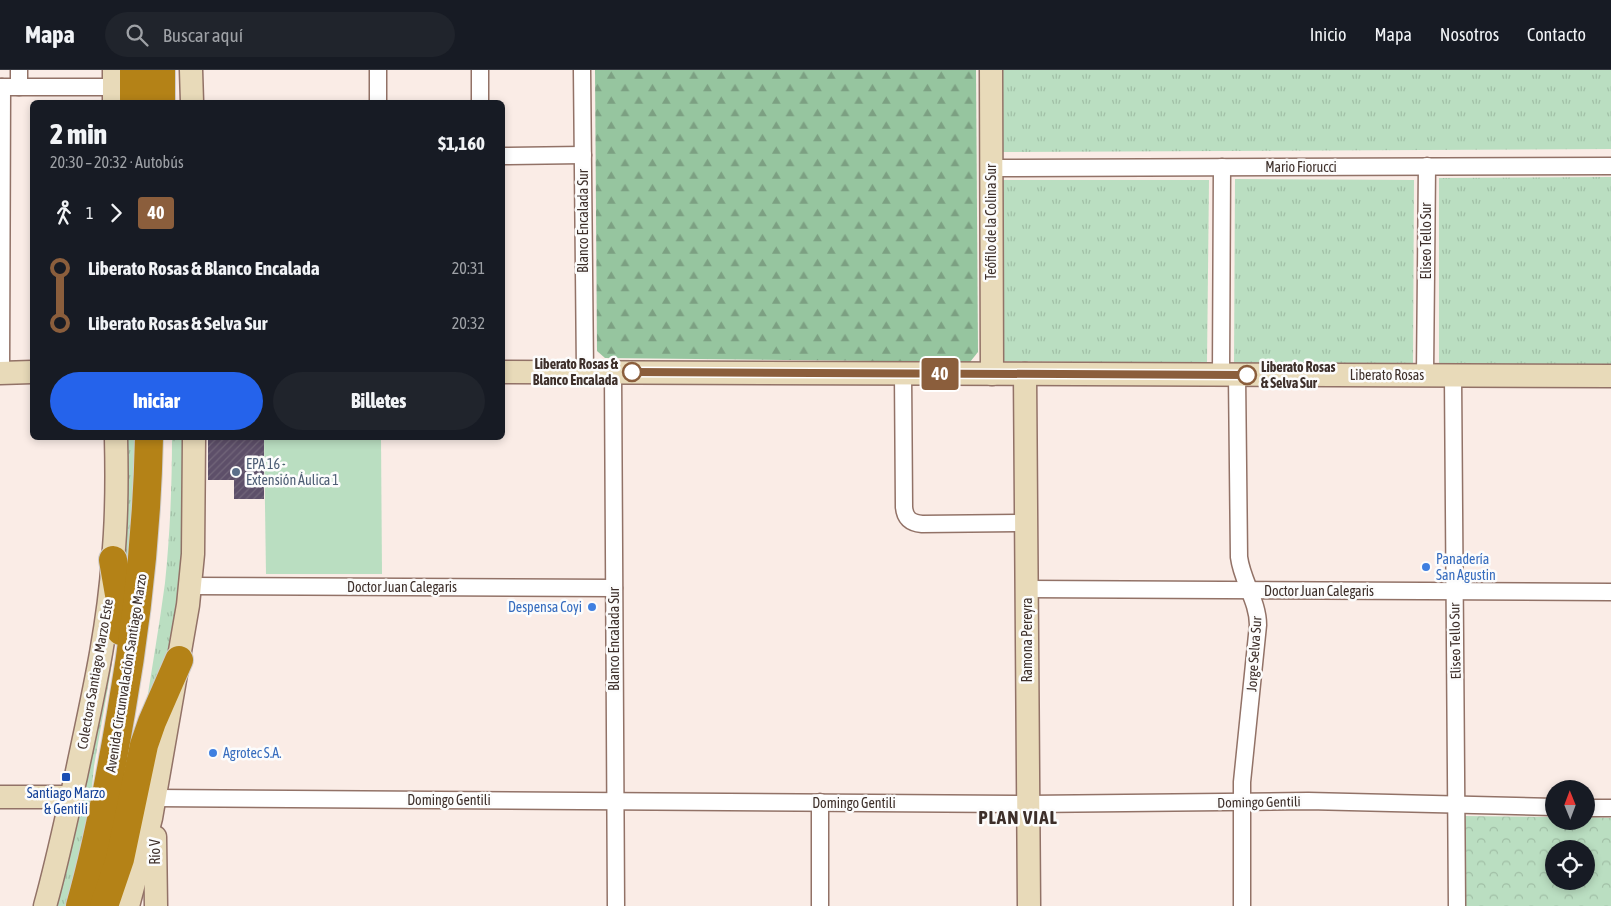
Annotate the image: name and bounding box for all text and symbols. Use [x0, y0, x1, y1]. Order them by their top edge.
search box [105, 12, 455, 57]
text: Mapa [25, 21, 75, 48]
icon: search [123, 21, 151, 49]
text: Buscar aquí [163, 24, 243, 46]
text: Inicio [1310, 24, 1346, 45]
text: Mapa [1374, 24, 1412, 45]
text: Nosotros [1440, 24, 1499, 45]
text: Contacto [1527, 24, 1586, 45]
text: 2 min [50, 118, 107, 150]
text: $1,160 [438, 132, 485, 154]
text: 20:30 – 20:32 · Autobús [50, 153, 184, 171]
street label: Mario Fiorucci [1265, 159, 1337, 175]
street label: Teófilo de la Colina Sur [983, 163, 999, 280]
street label: Blanco Encalada Sur [575, 168, 591, 273]
icon: walk [50, 199, 78, 227]
icon: forward [102, 199, 130, 227]
text: 40 [148, 202, 164, 223]
street label: Eliseo Tello Sur [1418, 202, 1434, 279]
text: 1 [86, 204, 94, 222]
text: Liberato Rosas & Blanco Encalada [88, 257, 320, 279]
text: 20:31 [452, 259, 485, 277]
text: Liberato Rosas & Selva Sur [88, 312, 267, 334]
text: 20:32 [452, 314, 485, 332]
place label: Liberato Rosas & Blanco Encalada [533, 356, 619, 388]
line badge: 40 [918, 358, 962, 390]
place label: Liberato Rosas & Selva Sur [1261, 359, 1335, 391]
marker: Liberato Rosas & Blanco Encalada [622, 362, 642, 382]
text: 40 [932, 363, 948, 384]
marker: Liberato Rosas & Selva Sur [1237, 365, 1257, 385]
street label: Liberato Rosas [1350, 367, 1424, 383]
button: Iniciar [50, 372, 263, 430]
button: Billetes [273, 372, 485, 430]
place label: EPA 16 - Extensión Áulica 1 [246, 456, 339, 488]
marker: EPA 16 - Extensión Áulica 1 [230, 466, 242, 478]
place label: Panadería San Agustin [1436, 551, 1496, 583]
marker: Panadería San Agustin [1420, 561, 1432, 573]
street label: Avenida Circunvalación Santiago Marzo [102, 572, 150, 774]
street label: Doctor Juan Calegaris [347, 579, 457, 595]
street label: Doctor Juan Calegaris [1264, 583, 1374, 599]
street label: Blanco Encalada Sur [606, 586, 622, 691]
street label: Colectora Santiago Marzo Este [74, 598, 116, 750]
street label: Ramona Pereyra [1019, 598, 1035, 682]
place label: Despensa Coyi [508, 599, 582, 615]
marker: Despensa Coyi [586, 601, 598, 613]
street label: Eliseo Tello Sur [1446, 602, 1464, 680]
street label: Jorge Selva Sur [1243, 615, 1265, 692]
place label: Agrotec S.A. [223, 745, 282, 761]
marker: Agrotec S.A. [207, 747, 219, 759]
marker: Santiago Marzo & Gentili [60, 771, 72, 783]
north arrow [1545, 780, 1595, 830]
map controls [1545, 780, 1595, 890]
place label: Santiago Marzo & Gentili [27, 785, 105, 817]
street label: Domingo Gentili [407, 792, 491, 808]
street label: Domingo Gentili [1217, 793, 1301, 811]
street label: Domingo Gentili [812, 795, 896, 811]
district label: PLAN VIAL [978, 806, 1058, 828]
street label: Río V [147, 839, 163, 865]
button: locate [1545, 840, 1595, 890]

